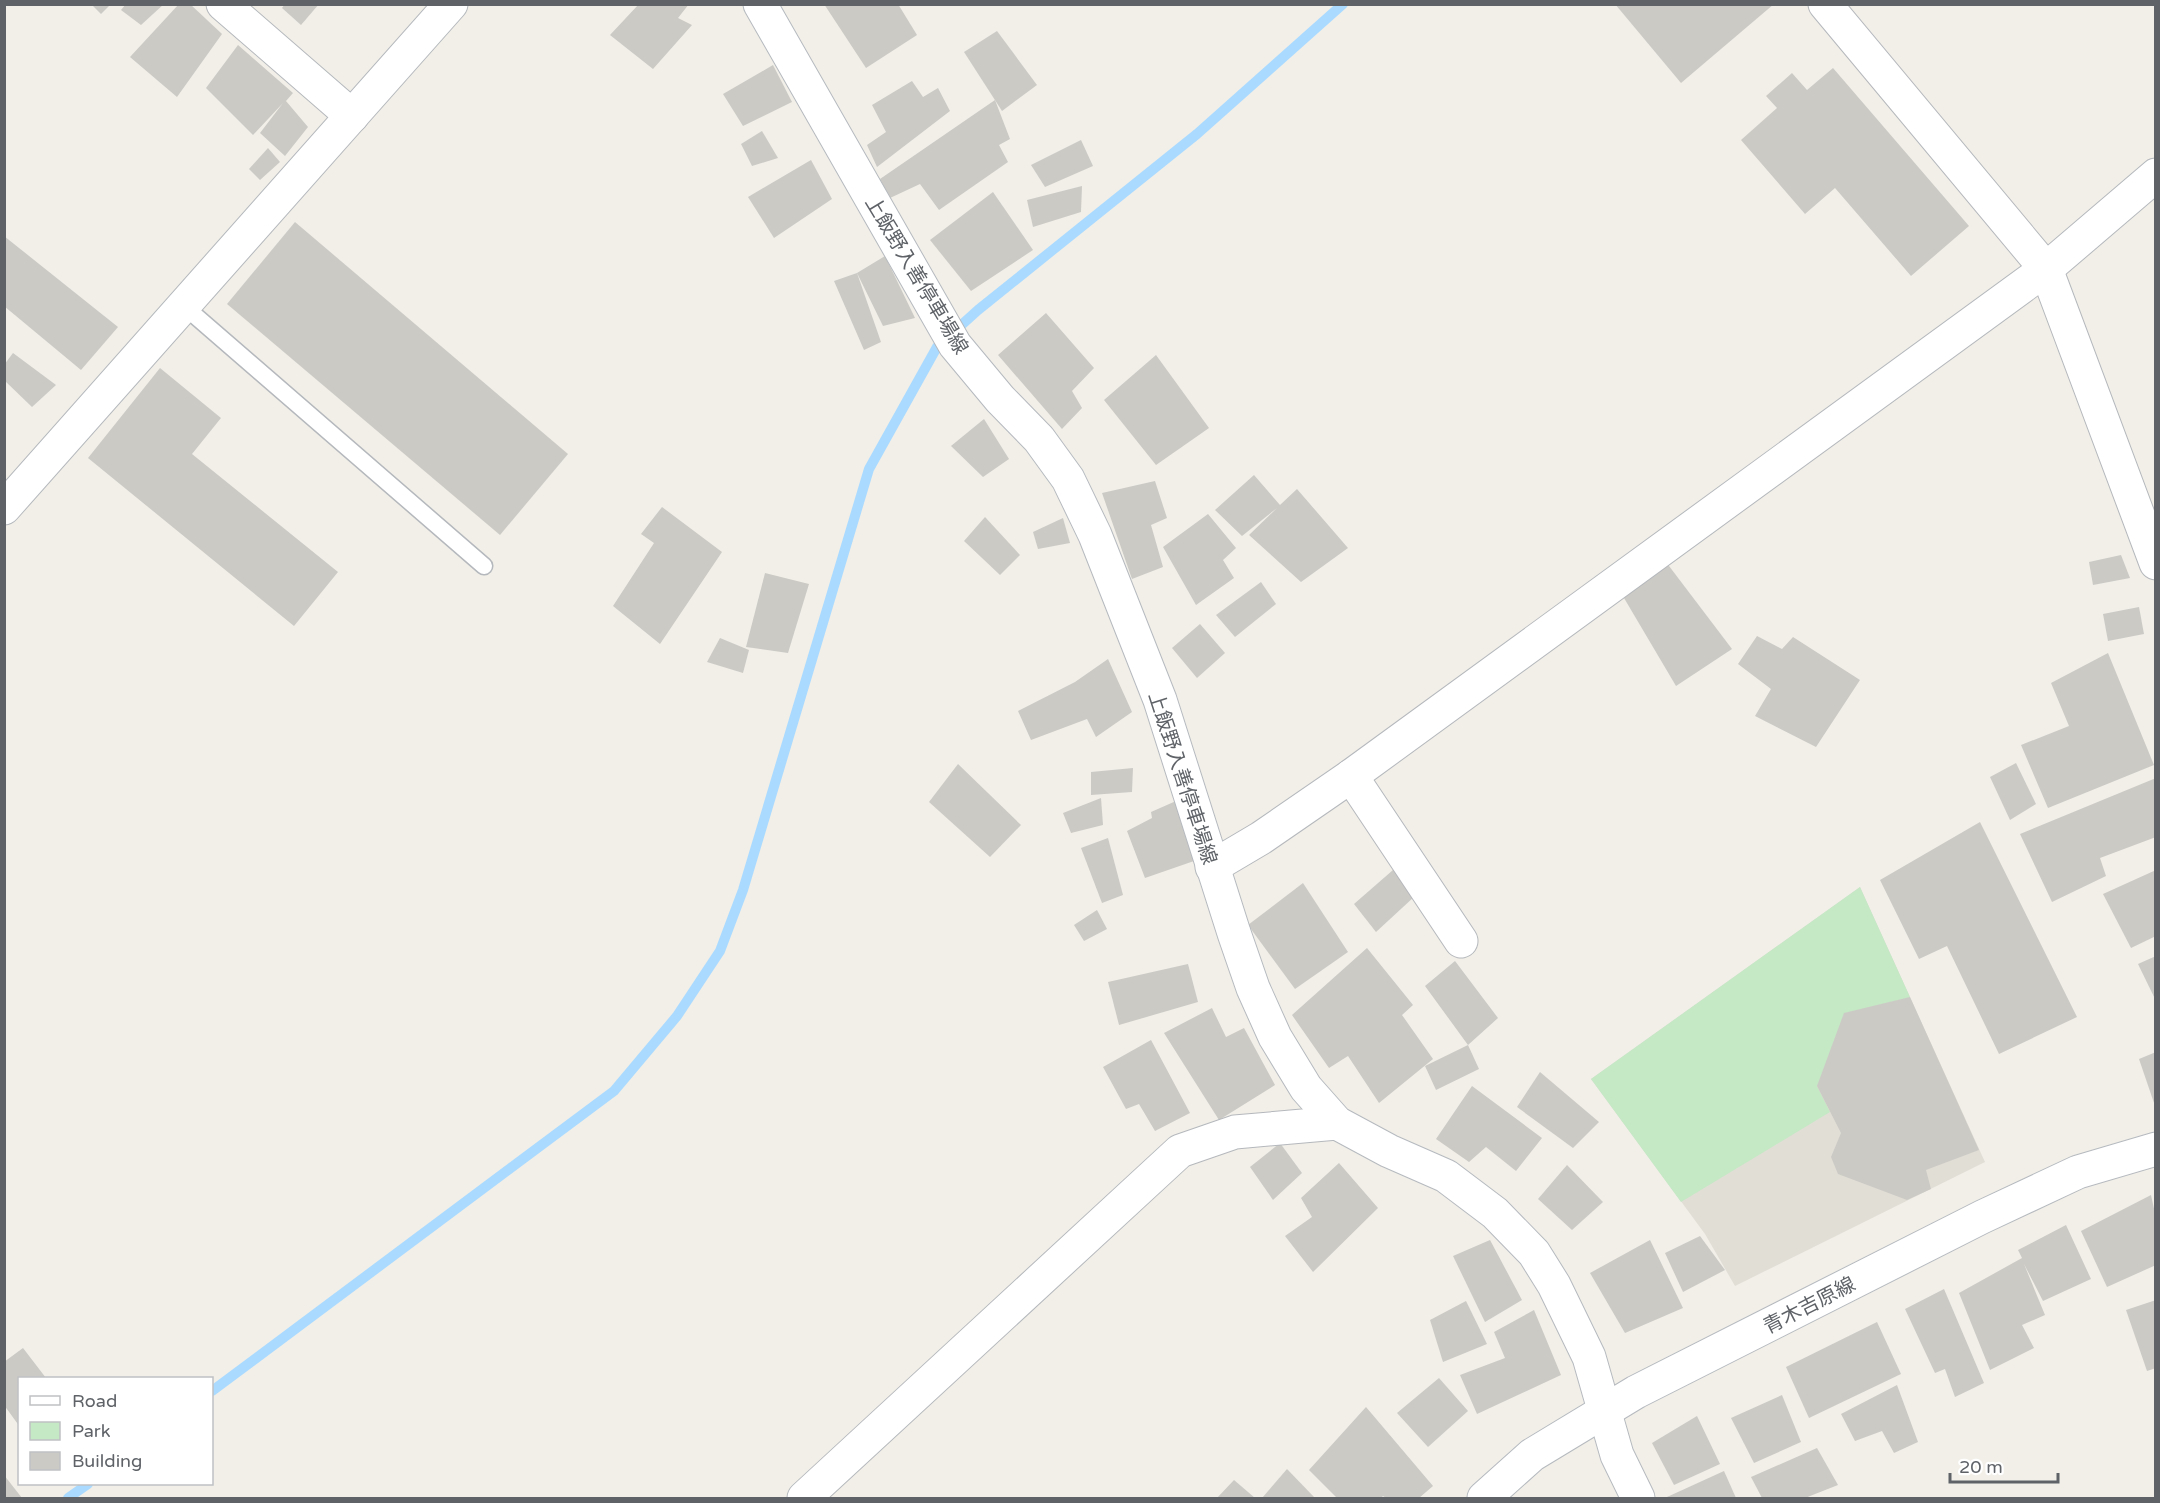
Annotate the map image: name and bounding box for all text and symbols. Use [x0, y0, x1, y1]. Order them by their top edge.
street label: 上飯野入善停車場線 [860, 192, 973, 359]
street label: 上飯野入善停車場線 [1143, 689, 1221, 868]
street label: 青木吉原線 [1759, 1272, 1859, 1339]
legend [18, 1377, 213, 1485]
text: Road [72, 1390, 117, 1412]
text: Park [72, 1420, 111, 1442]
scale bar [1950, 1446, 2058, 1484]
text: Building [72, 1450, 142, 1472]
text: 20 m [1959, 1456, 2003, 1478]

